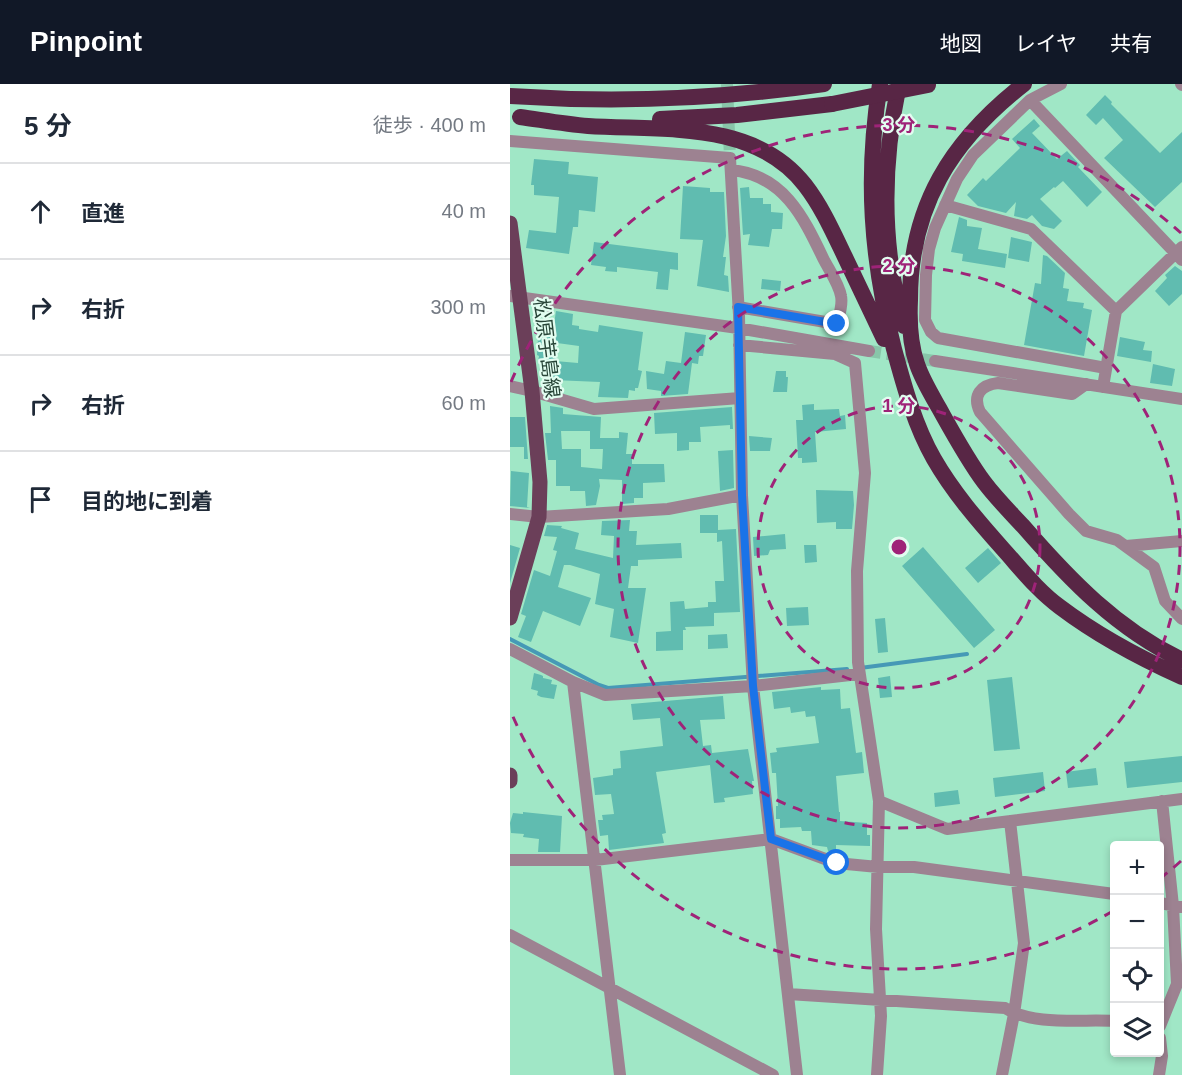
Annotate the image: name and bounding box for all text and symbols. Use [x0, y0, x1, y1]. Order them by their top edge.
text: Pinpoint [30, 26, 142, 57]
text: 地図 [940, 32, 982, 55]
text: レイヤ [1015, 32, 1077, 55]
text: 共有 [1110, 32, 1152, 55]
text: 5 分 [24, 111, 72, 141]
text: 徒歩 · 400 m [373, 114, 486, 136]
text: 3 分 [882, 115, 916, 135]
icon: ahead [24, 195, 57, 228]
text: 40 m [442, 200, 486, 222]
text: 直進 [81, 201, 125, 226]
text: 2 分 [882, 256, 916, 276]
icon: right [24, 291, 57, 324]
text: 300 m [430, 296, 486, 318]
text: 右折 [81, 297, 125, 322]
street label: 松原芋島線 [530, 297, 564, 399]
route end [823, 310, 849, 336]
icon: right [24, 387, 57, 420]
text: 60 m [442, 392, 486, 414]
text: 右折 [81, 393, 125, 418]
text: 1 分 [882, 396, 916, 416]
icon: arrive [24, 483, 57, 516]
text: 目的地に到着 [81, 489, 213, 514]
centre of rings [889, 537, 909, 557]
map controls [1110, 841, 1164, 1057]
button: + [1110, 841, 1164, 895]
route start [823, 849, 849, 875]
button: − [1110, 895, 1164, 949]
button: locate [1110, 949, 1164, 1003]
button: layers [1110, 1003, 1164, 1057]

